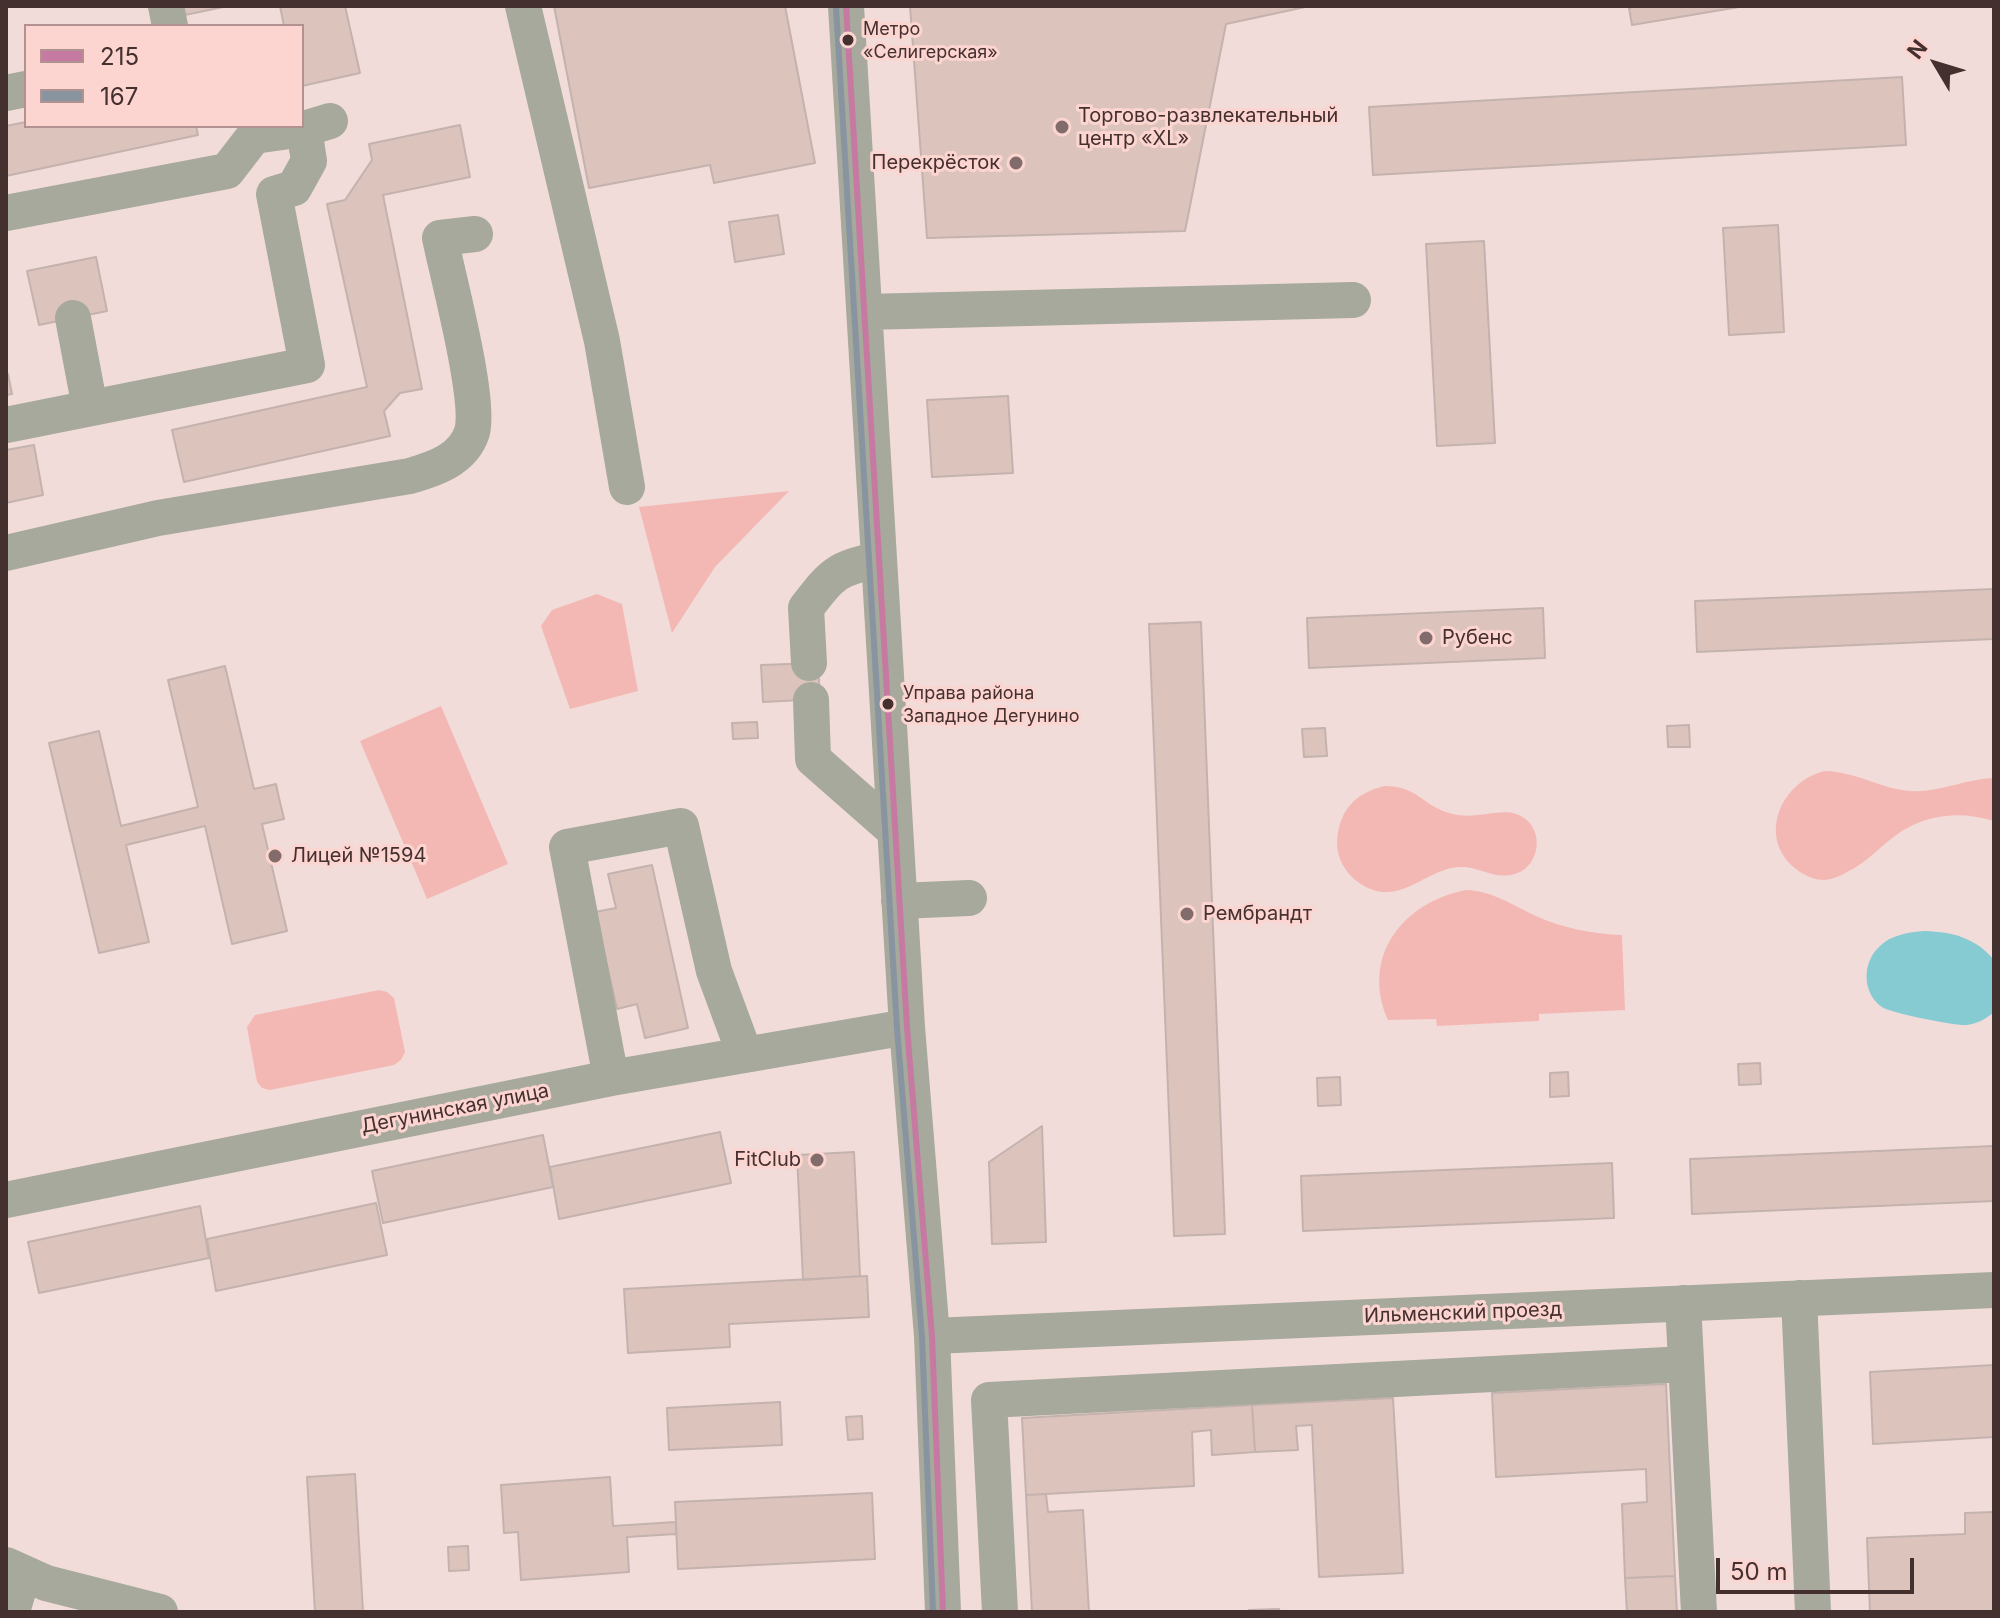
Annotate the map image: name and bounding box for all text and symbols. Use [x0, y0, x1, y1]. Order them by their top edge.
place label: Метро «Селигерская» [863, 19, 998, 62]
legend [24, 24, 304, 128]
north arrow [1896, 24, 1976, 104]
marker: Метро «Селигерская» [840, 32, 856, 48]
text: N [1902, 35, 1932, 64]
text: 215 [100, 42, 139, 71]
text: 167 [100, 82, 138, 111]
place label: Торгово-развлекательный центр «XL» [1078, 104, 1338, 151]
marker: Торгово-развлекательный центр «XL» [1053, 118, 1071, 136]
place label: Перекрёсток [872, 151, 1000, 175]
marker: Перекрёсток [1007, 154, 1025, 172]
place label: Рубенс [1442, 626, 1513, 650]
marker: Рубенс [1417, 629, 1435, 647]
place label: Управа района Западное Дегунино [903, 683, 1079, 726]
marker: Управа района Западное Дегунино [880, 696, 896, 712]
place label: Лицей №1594 [291, 844, 426, 868]
marker: Лицей №1594 [266, 847, 284, 865]
place label: Рембрандт [1203, 902, 1312, 926]
marker: Рембрандт [1178, 905, 1196, 923]
street label: Дегунинская улица [359, 1079, 551, 1139]
place label: FitClub [734, 1148, 801, 1172]
marker: FitClub [808, 1151, 826, 1169]
street label: Ильменский проезд [1364, 1298, 1562, 1328]
scale bar [1720, 1542, 1918, 1592]
text: 50 m [1730, 1557, 1788, 1586]

